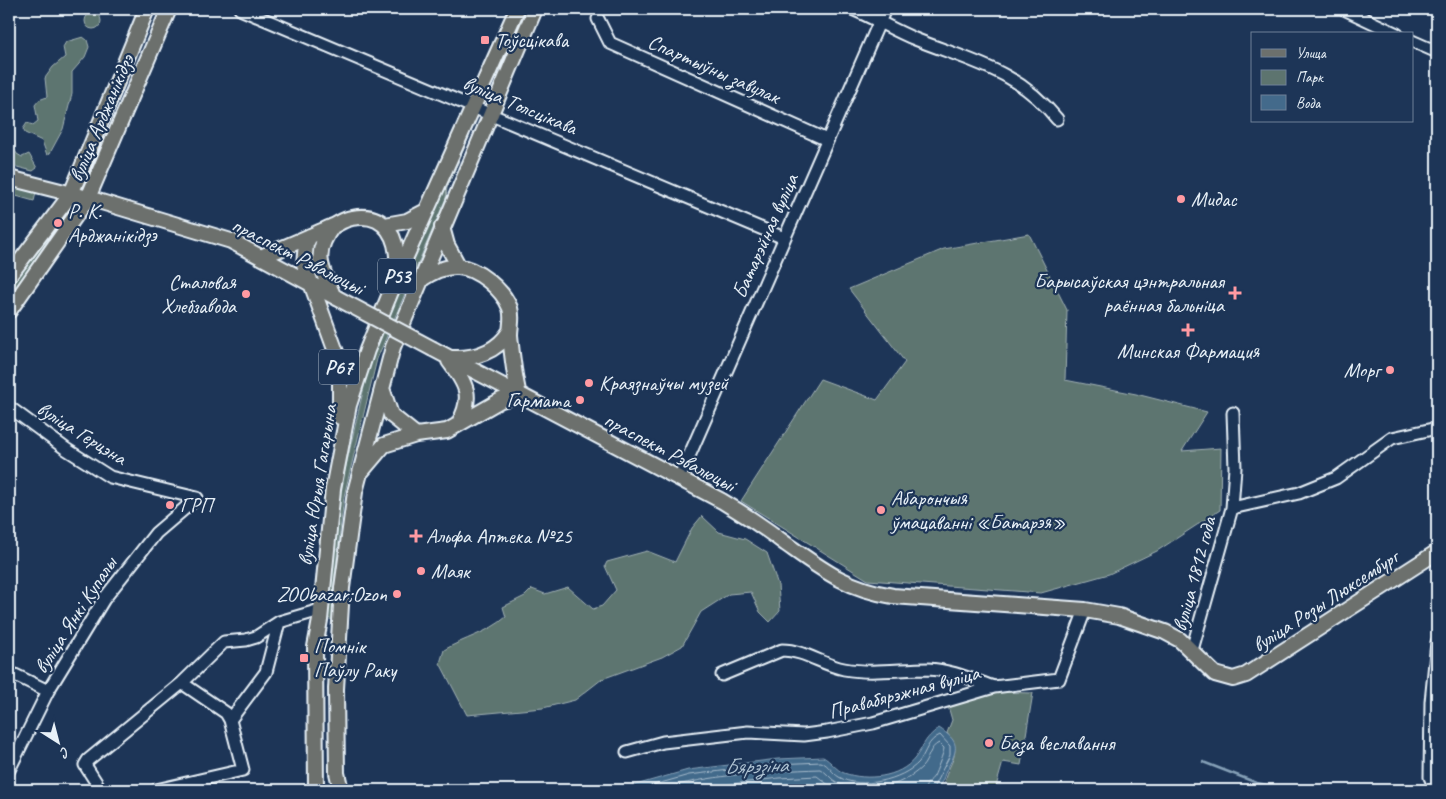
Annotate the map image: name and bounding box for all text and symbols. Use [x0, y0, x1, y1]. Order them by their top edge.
place label: Тоўсцікава [495, 27, 570, 53]
street label: Спартыўны завулак [644, 28, 786, 112]
legend [1251, 32, 1414, 122]
marker: Тоўсцікава [479, 34, 491, 46]
text: Улица [1296, 44, 1327, 63]
street label: вуліца Арджанікідзэ [62, 49, 140, 186]
text: Парк [1296, 68, 1324, 87]
street label: вуліца Толсцікава [459, 69, 582, 141]
text: Вода [1296, 94, 1321, 113]
street label: Батарэйная вуліца [726, 168, 805, 302]
place label: Мидас [1191, 186, 1238, 212]
marker: Мидас [1175, 193, 1187, 205]
place label: Р. К. Арджанікідзэ [68, 198, 158, 248]
street label: праспект Рэвалюцыі [227, 211, 371, 302]
marker: Р. К. Арджанікідзэ [52, 217, 64, 229]
road number: Р53 [378, 258, 416, 294]
place label: Барысаўская цэнтральная раённая бальніца [1034, 268, 1226, 318]
place label: Сталовая Хлебзавода [161, 269, 238, 319]
marker: Барысаўская цэнтральная раённая бальніца [1228, 286, 1242, 300]
marker: Сталовая Хлебзавода [240, 288, 252, 300]
marker: Минская Фармация [1182, 324, 1194, 336]
place label: Минская Фармация [1117, 338, 1260, 364]
road number: Р67 [319, 350, 359, 384]
place label: Морг [1344, 357, 1383, 383]
marker: Морг [1384, 364, 1396, 376]
place label: Краязнаўчы музей [599, 370, 729, 396]
marker: Краязнаўчы музей [583, 377, 595, 389]
place label: Гармата [507, 387, 572, 413]
marker: Гармата [574, 394, 586, 406]
street label: вуліца Герцэна [32, 395, 133, 472]
street label: вуліца Юрыя Гагарына [291, 401, 343, 567]
street label: праспект Рэвалюцыі [600, 406, 743, 499]
place label: Абарончыя ўмацаванні «Батарэя» [889, 485, 1066, 535]
place label: ГРП [180, 492, 217, 518]
marker: ГРП [164, 499, 176, 511]
marker: Абарончыя ўмацаванні «Батарэя» [875, 504, 887, 516]
street label: вуліца 1812 года [1166, 512, 1222, 634]
place label: Альфа Аптека №25 [426, 523, 574, 549]
marker: Альфа Аптека №25 [410, 530, 422, 542]
street label: вуліца Розы Люксембург [1247, 542, 1406, 658]
street label: вуліца Янкі Купалы [28, 550, 123, 678]
place label: Маяк [431, 558, 472, 584]
marker: Маяк [415, 565, 427, 577]
place label: ZOObazar;Ozon [276, 581, 388, 607]
marker: ZOObazar;Ozon [391, 588, 403, 600]
place label: Помнік Паўлу Раку [314, 633, 398, 683]
marker: Помнік Паўлу Раку [298, 652, 310, 664]
street label: Правабярэжная вуліца [826, 659, 984, 725]
north arrow [32, 716, 82, 766]
place label: База веславання [999, 730, 1116, 757]
marker: База веславання [983, 737, 995, 749]
text: С [56, 743, 73, 762]
water label: Бярэзіна [724, 751, 790, 781]

